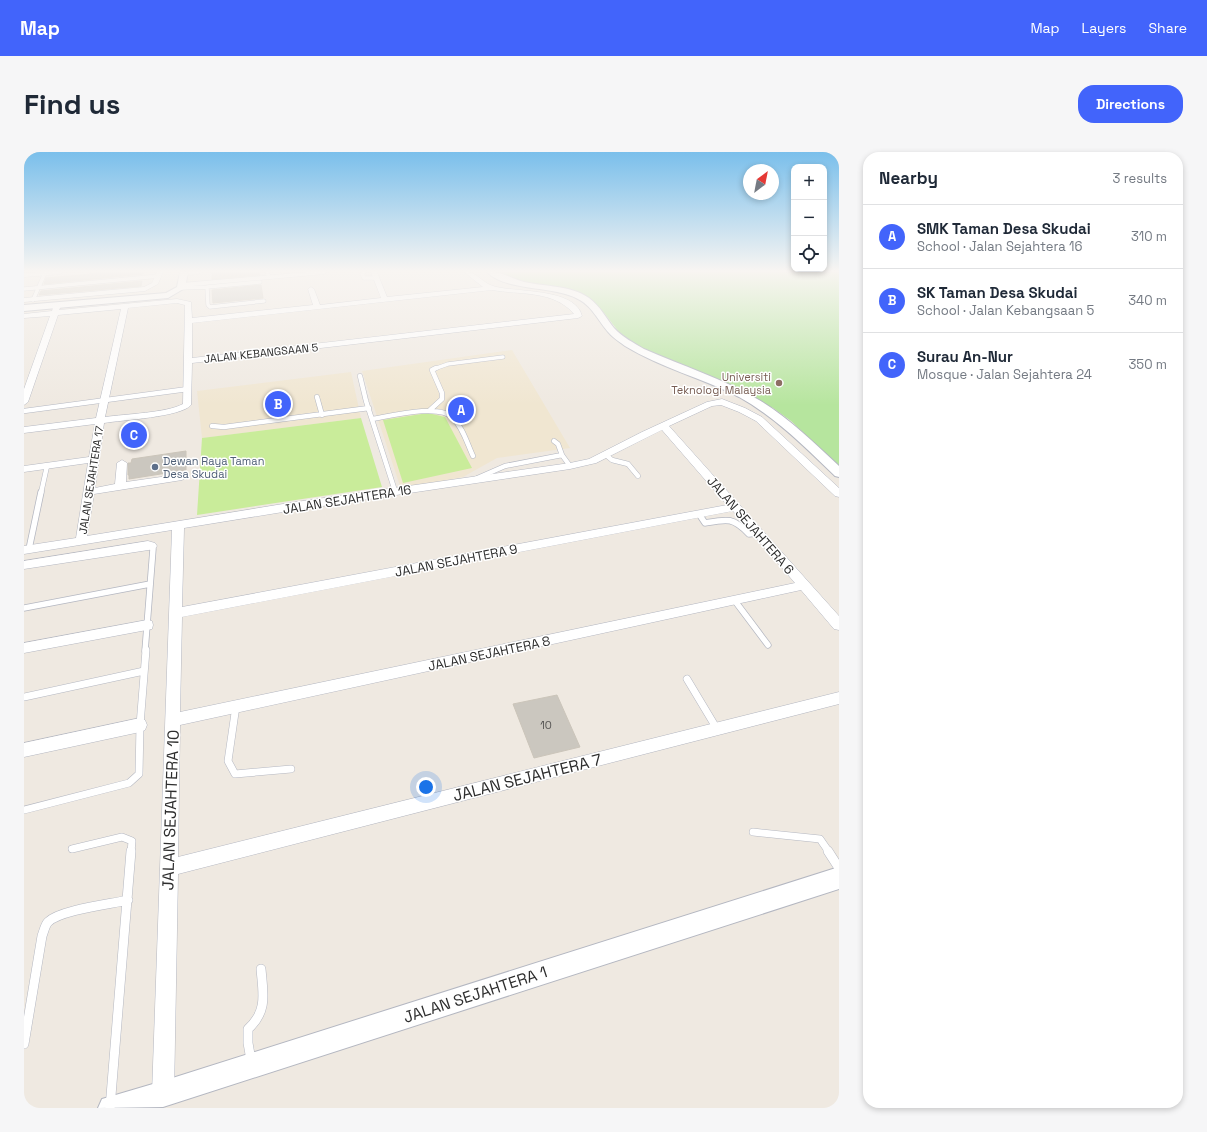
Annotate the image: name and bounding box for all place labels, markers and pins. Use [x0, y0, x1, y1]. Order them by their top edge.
place label: Universiti Teknologi Malaysia [671, 370, 772, 397]
marker: Universiti Teknologi Malaysia [774, 378, 784, 388]
pin: B [265, 389, 291, 419]
pin: A [448, 395, 474, 425]
pin: C [121, 420, 147, 450]
place label: Dewan Raya Taman Desa Skudai [163, 454, 264, 481]
marker: Dewan Raya Taman Desa Skudai [150, 462, 160, 472]

